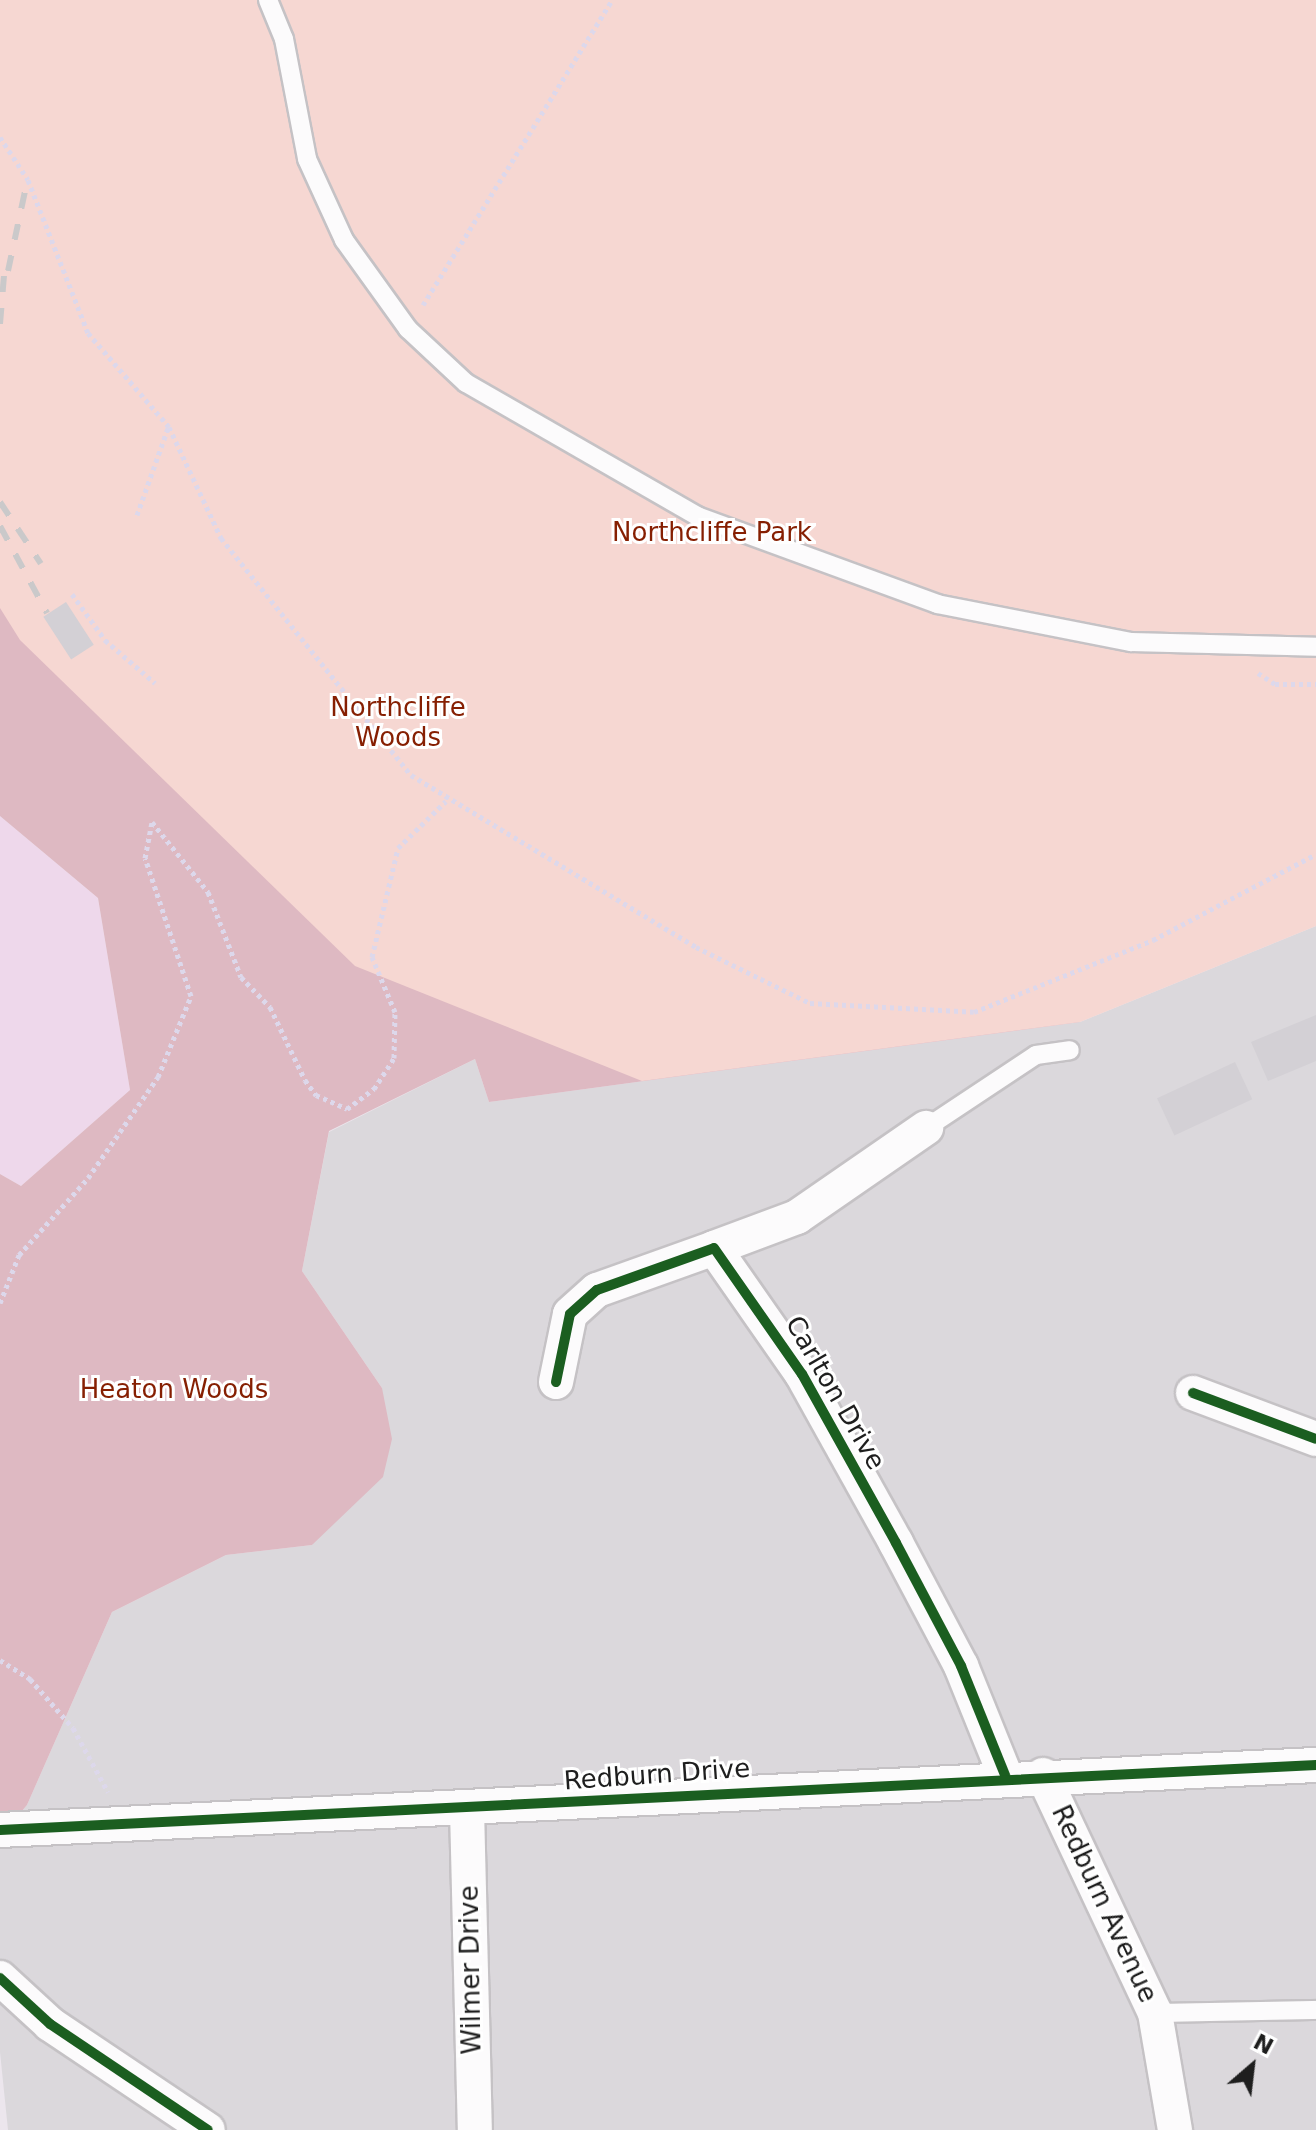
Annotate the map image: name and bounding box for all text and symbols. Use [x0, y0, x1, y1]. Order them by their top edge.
park label: Northcliffe Park [612, 517, 812, 549]
park label: Northcliffe Woods [330, 692, 466, 754]
street label: Carlton Drive [778, 1311, 892, 1475]
park label: Heaton Woods [80, 1374, 268, 1406]
street label: Redburn Drive [563, 1753, 751, 1797]
street label: Redburn Avenue [1045, 1800, 1163, 2008]
street label: Wilmer Drive [454, 1885, 488, 2055]
north arrow [1212, 2026, 1292, 2106]
text: N [1249, 2029, 1277, 2060]

